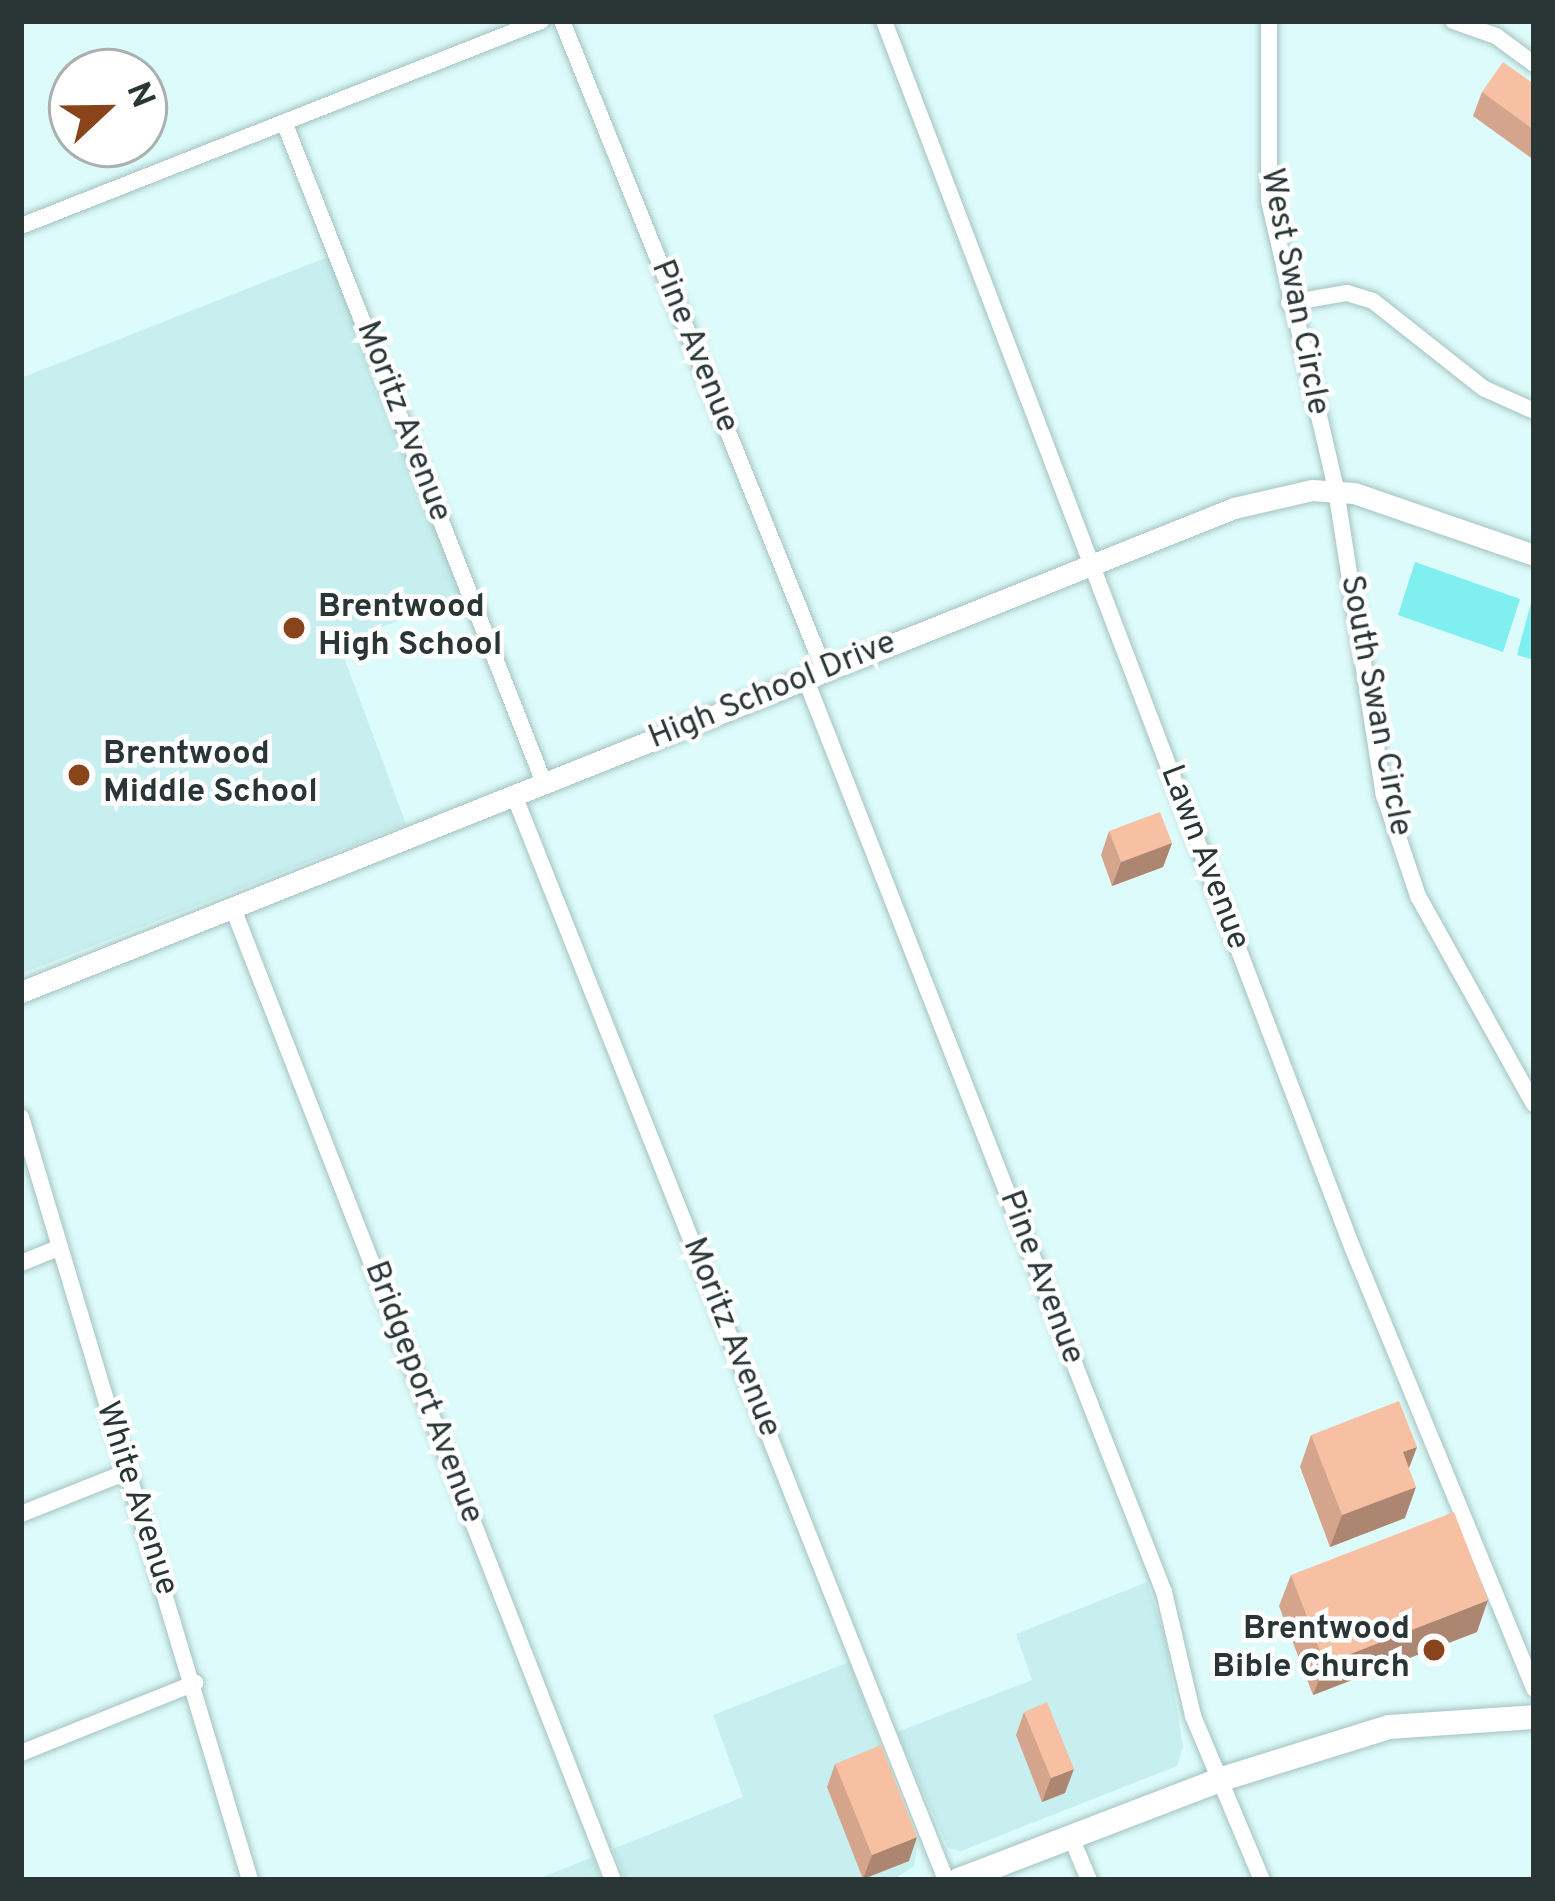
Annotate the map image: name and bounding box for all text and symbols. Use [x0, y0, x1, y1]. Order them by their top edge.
north arrow [48, 48, 168, 168]
text: N [115, 77, 163, 114]
street label: West Swan Circle [1250, 165, 1336, 419]
street label: Pine Avenue [640, 254, 746, 440]
street label: Moritz Avenue [345, 316, 459, 528]
street label: South Swan Circle [1329, 572, 1419, 840]
place label: Brentwood High School [318, 589, 502, 667]
marker: Brentwood High School [281, 615, 307, 641]
street label: High School Drive [644, 624, 902, 760]
place label: Brentwood Middle School [103, 736, 318, 814]
street label: Lawn Avenue [1149, 760, 1257, 956]
marker: Brentwood Middle School [66, 762, 92, 788]
street label: Pine Avenue [989, 1185, 1091, 1371]
street label: Moritz Avenue [672, 1232, 788, 1444]
street label: Bridgeport Avenue [354, 1256, 490, 1530]
street label: White Avenue [85, 1397, 185, 1601]
place label: Brentwood Bible Church [1212, 1611, 1410, 1689]
marker: Brentwood Bible Church [1421, 1637, 1447, 1663]

